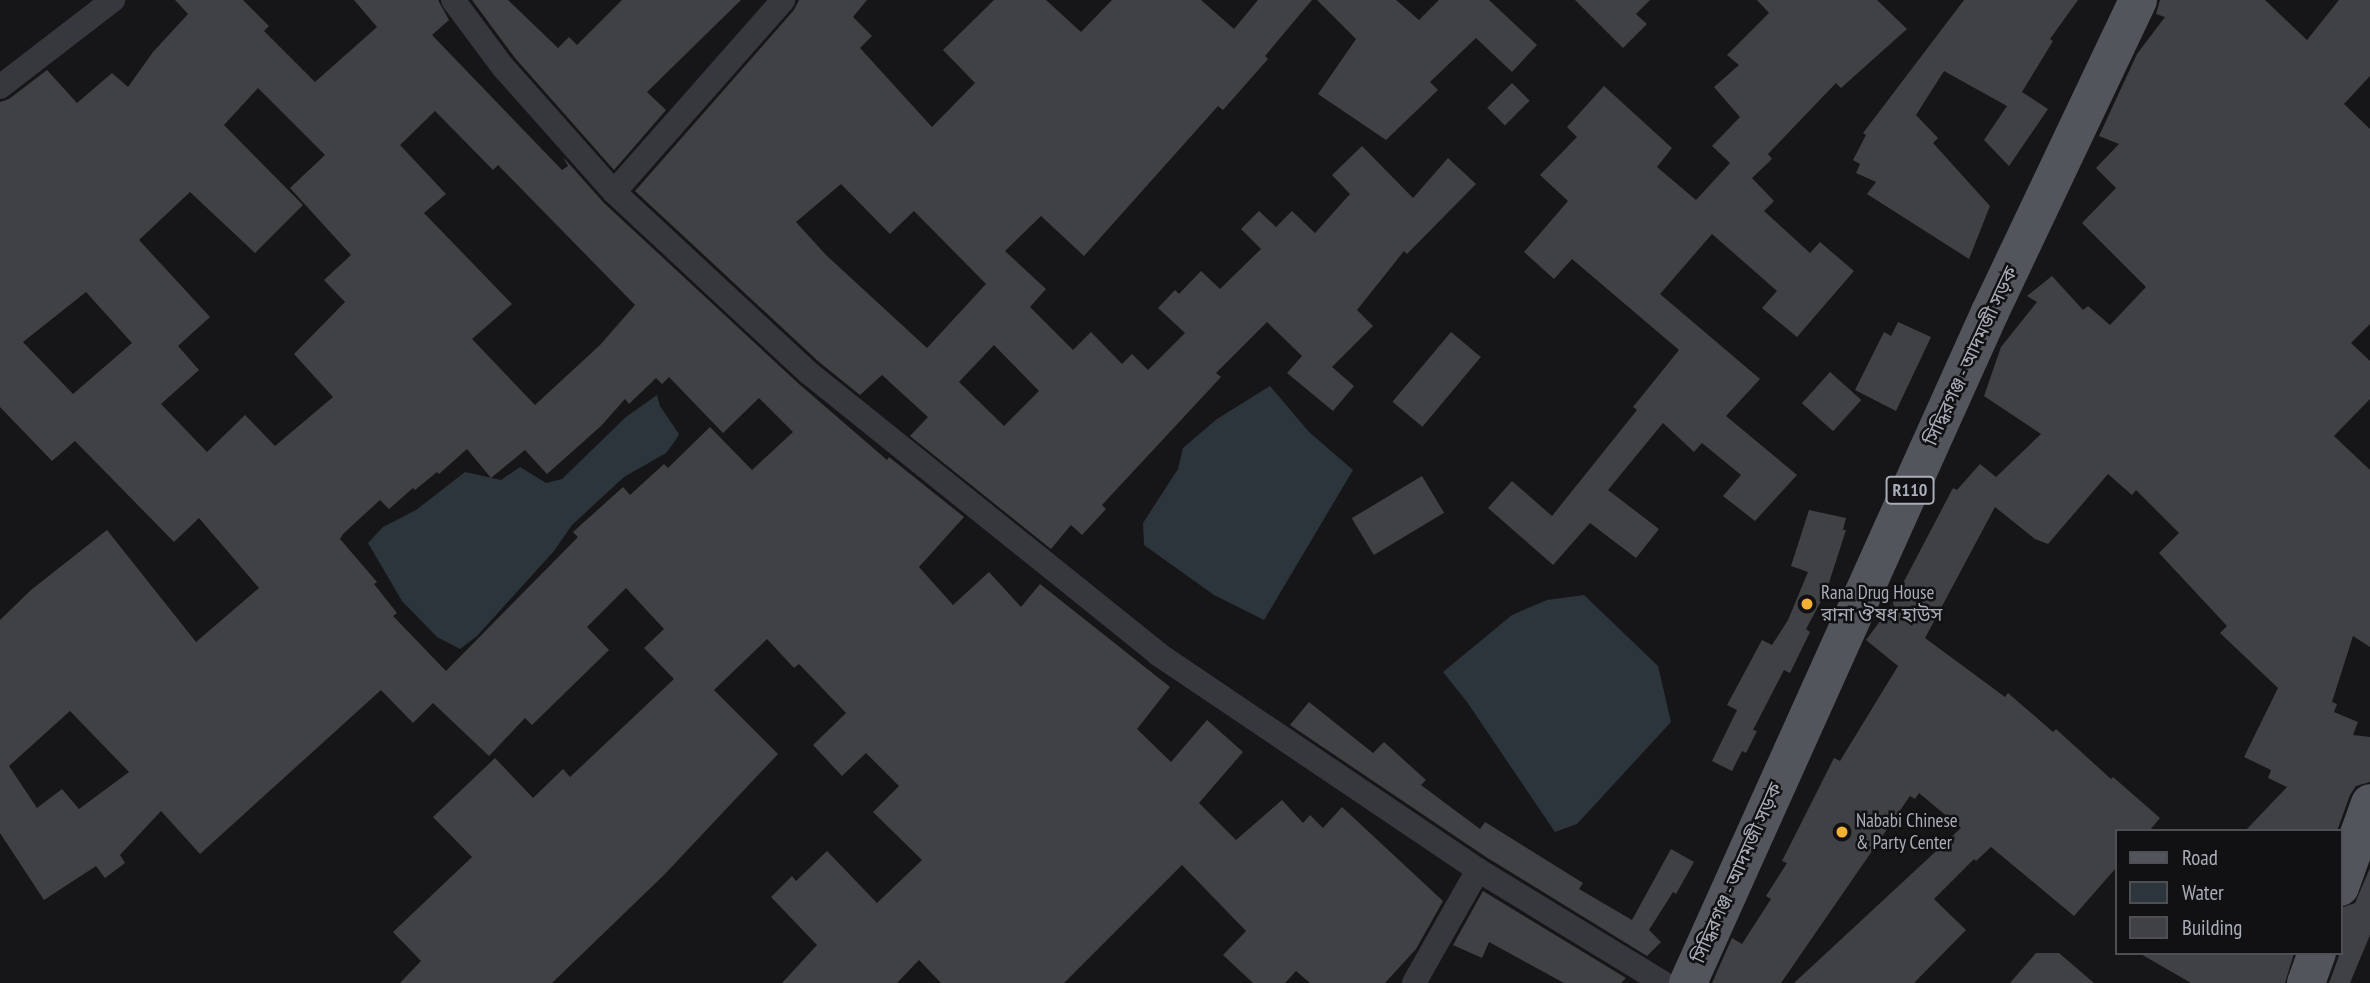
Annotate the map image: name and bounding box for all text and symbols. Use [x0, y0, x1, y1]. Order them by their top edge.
street label: সিদ্ধিরগঞ্জ - আদমজী সড়ক [1919, 262, 2023, 450]
road number: R110 [1885, 476, 1934, 504]
place label: Rana Drug House রানা ঔষধ হাউস [1821, 582, 1942, 626]
marker: Rana Drug House রানা ঔষধ হাউস [1799, 596, 1815, 612]
street label: সিদ্ধিরগঞ্জ - আদমজী সড়ক [1687, 779, 1787, 967]
place label: Nababi Chinese & Party Center [1856, 810, 1958, 854]
marker: Nababi Chinese & Party Center [1834, 824, 1850, 840]
legend [2114, 829, 2342, 955]
text: Road [2182, 844, 2218, 871]
text: Water [2182, 879, 2224, 906]
text: Building [2182, 914, 2242, 941]

